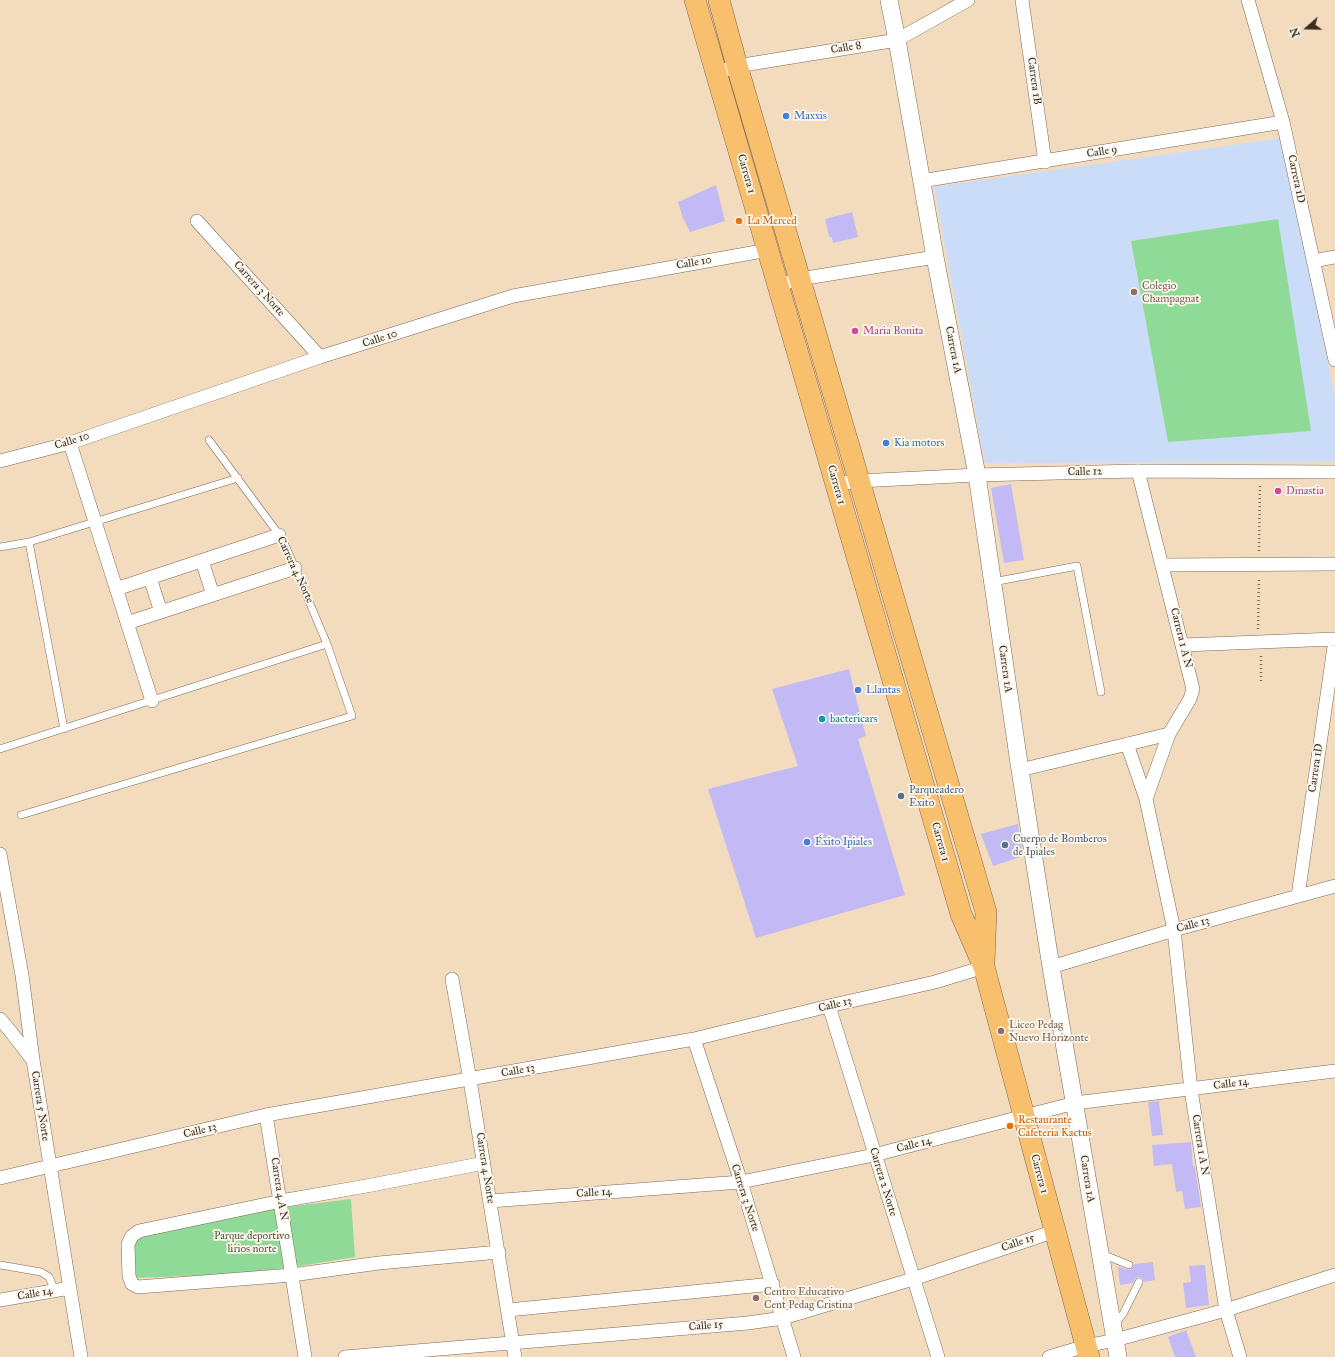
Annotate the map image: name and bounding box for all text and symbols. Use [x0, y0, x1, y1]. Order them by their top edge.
north arrow [1287, 8, 1327, 48]
text: N [1288, 26, 1303, 39]
street label: Calle 8 [830, 39, 862, 57]
street label: Carrera 1B [1024, 56, 1044, 106]
place label: Maxxis [794, 109, 827, 123]
marker: Maxxis [781, 111, 791, 121]
street label: Calle 9 [1086, 143, 1118, 161]
street label: Carrera 1 [734, 153, 758, 195]
street label: Carrera 1D [1284, 154, 1308, 204]
place label: La Merced [747, 214, 797, 228]
marker: La Merced [734, 216, 744, 226]
street label: Calle 10 [675, 253, 713, 273]
street label: Carrera 3 Norte [231, 259, 287, 319]
place label: Colegio Champagnat [1142, 279, 1199, 305]
marker: Colegio Champagnat [1129, 287, 1139, 297]
place label: Maria Bonita [863, 324, 924, 338]
street label: Carrera 1A [942, 325, 964, 375]
marker: Maria Bonita [850, 326, 860, 336]
street label: Calle 10 [361, 327, 399, 351]
street label: Calle 10 [53, 429, 91, 453]
place label: Kia motors [894, 436, 944, 450]
marker: Kia motors [881, 438, 891, 448]
street label: Carrera 1 [824, 464, 848, 506]
street label: Calle 12 [1067, 465, 1103, 479]
place label: Dinastia [1286, 484, 1324, 498]
marker: Dinastia [1273, 486, 1283, 496]
street label: Carrera 4 Norte [274, 535, 316, 605]
street label: Carrera 1 A N [1167, 606, 1195, 670]
street label: Carrera 1A [995, 644, 1015, 694]
place label: Llantas [866, 683, 900, 697]
marker: Llantas [853, 685, 863, 695]
place label: bactericars [830, 712, 878, 726]
marker: bactericars [817, 714, 827, 724]
street label: Carrera 1D [1306, 743, 1326, 793]
place label: Parqueadero Exito [909, 783, 964, 809]
marker: Parqueadero Exito [896, 791, 906, 801]
street label: Carrera 1 [928, 821, 952, 863]
place label: Cuerpo de Bomberos de Ipiales [1013, 832, 1107, 858]
place label: Éxito Ipiales [815, 835, 872, 849]
marker: Éxito Ipiales [802, 837, 812, 847]
marker: Cuerpo de Bomberos de Ipiales [1000, 840, 1010, 850]
street label: Calle 13 [1175, 914, 1211, 936]
street label: Calle 13 [817, 995, 853, 1015]
place label: Liceo Pedag Nuevo Horizonte [1009, 1018, 1089, 1044]
marker: Liceo Pedag Nuevo Horizonte [996, 1026, 1006, 1036]
street label: Calle 13 [500, 1062, 536, 1080]
street label: Carrera 5 Norte [28, 1070, 52, 1142]
street label: Calle 14 [1213, 1075, 1249, 1093]
place label: Restaurante Cafeteria Kactus [1018, 1113, 1092, 1139]
street label: Carrera 1 A N [1189, 1113, 1211, 1177]
street label: Calle 13 [182, 1121, 218, 1141]
marker: Restaurante Cafeteria Kactus [1005, 1121, 1015, 1131]
street label: Carrera 4 Norte [473, 1131, 497, 1205]
street label: Calle 14 [895, 1134, 933, 1156]
street label: Carrera 2 Norte [866, 1146, 900, 1218]
street label: Carrera 1 [1027, 1153, 1051, 1195]
street label: Carrera 1A [1077, 1154, 1097, 1204]
street label: Carrera 4 A N [268, 1157, 290, 1221]
street label: Carrera 3 Norte [728, 1163, 762, 1233]
street label: Calle 14 [576, 1185, 612, 1201]
park label: Parque deportivo lirios norte [214, 1229, 290, 1255]
street label: Calle 15 [1000, 1231, 1036, 1255]
street label: Calle 14 [16, 1284, 54, 1304]
place label: Centro Educativo Cent Pedag Cristina [764, 1285, 853, 1311]
marker: Centro Educativo Cent Pedag Cristina [751, 1293, 761, 1303]
street label: Calle 15 [688, 1318, 724, 1334]

